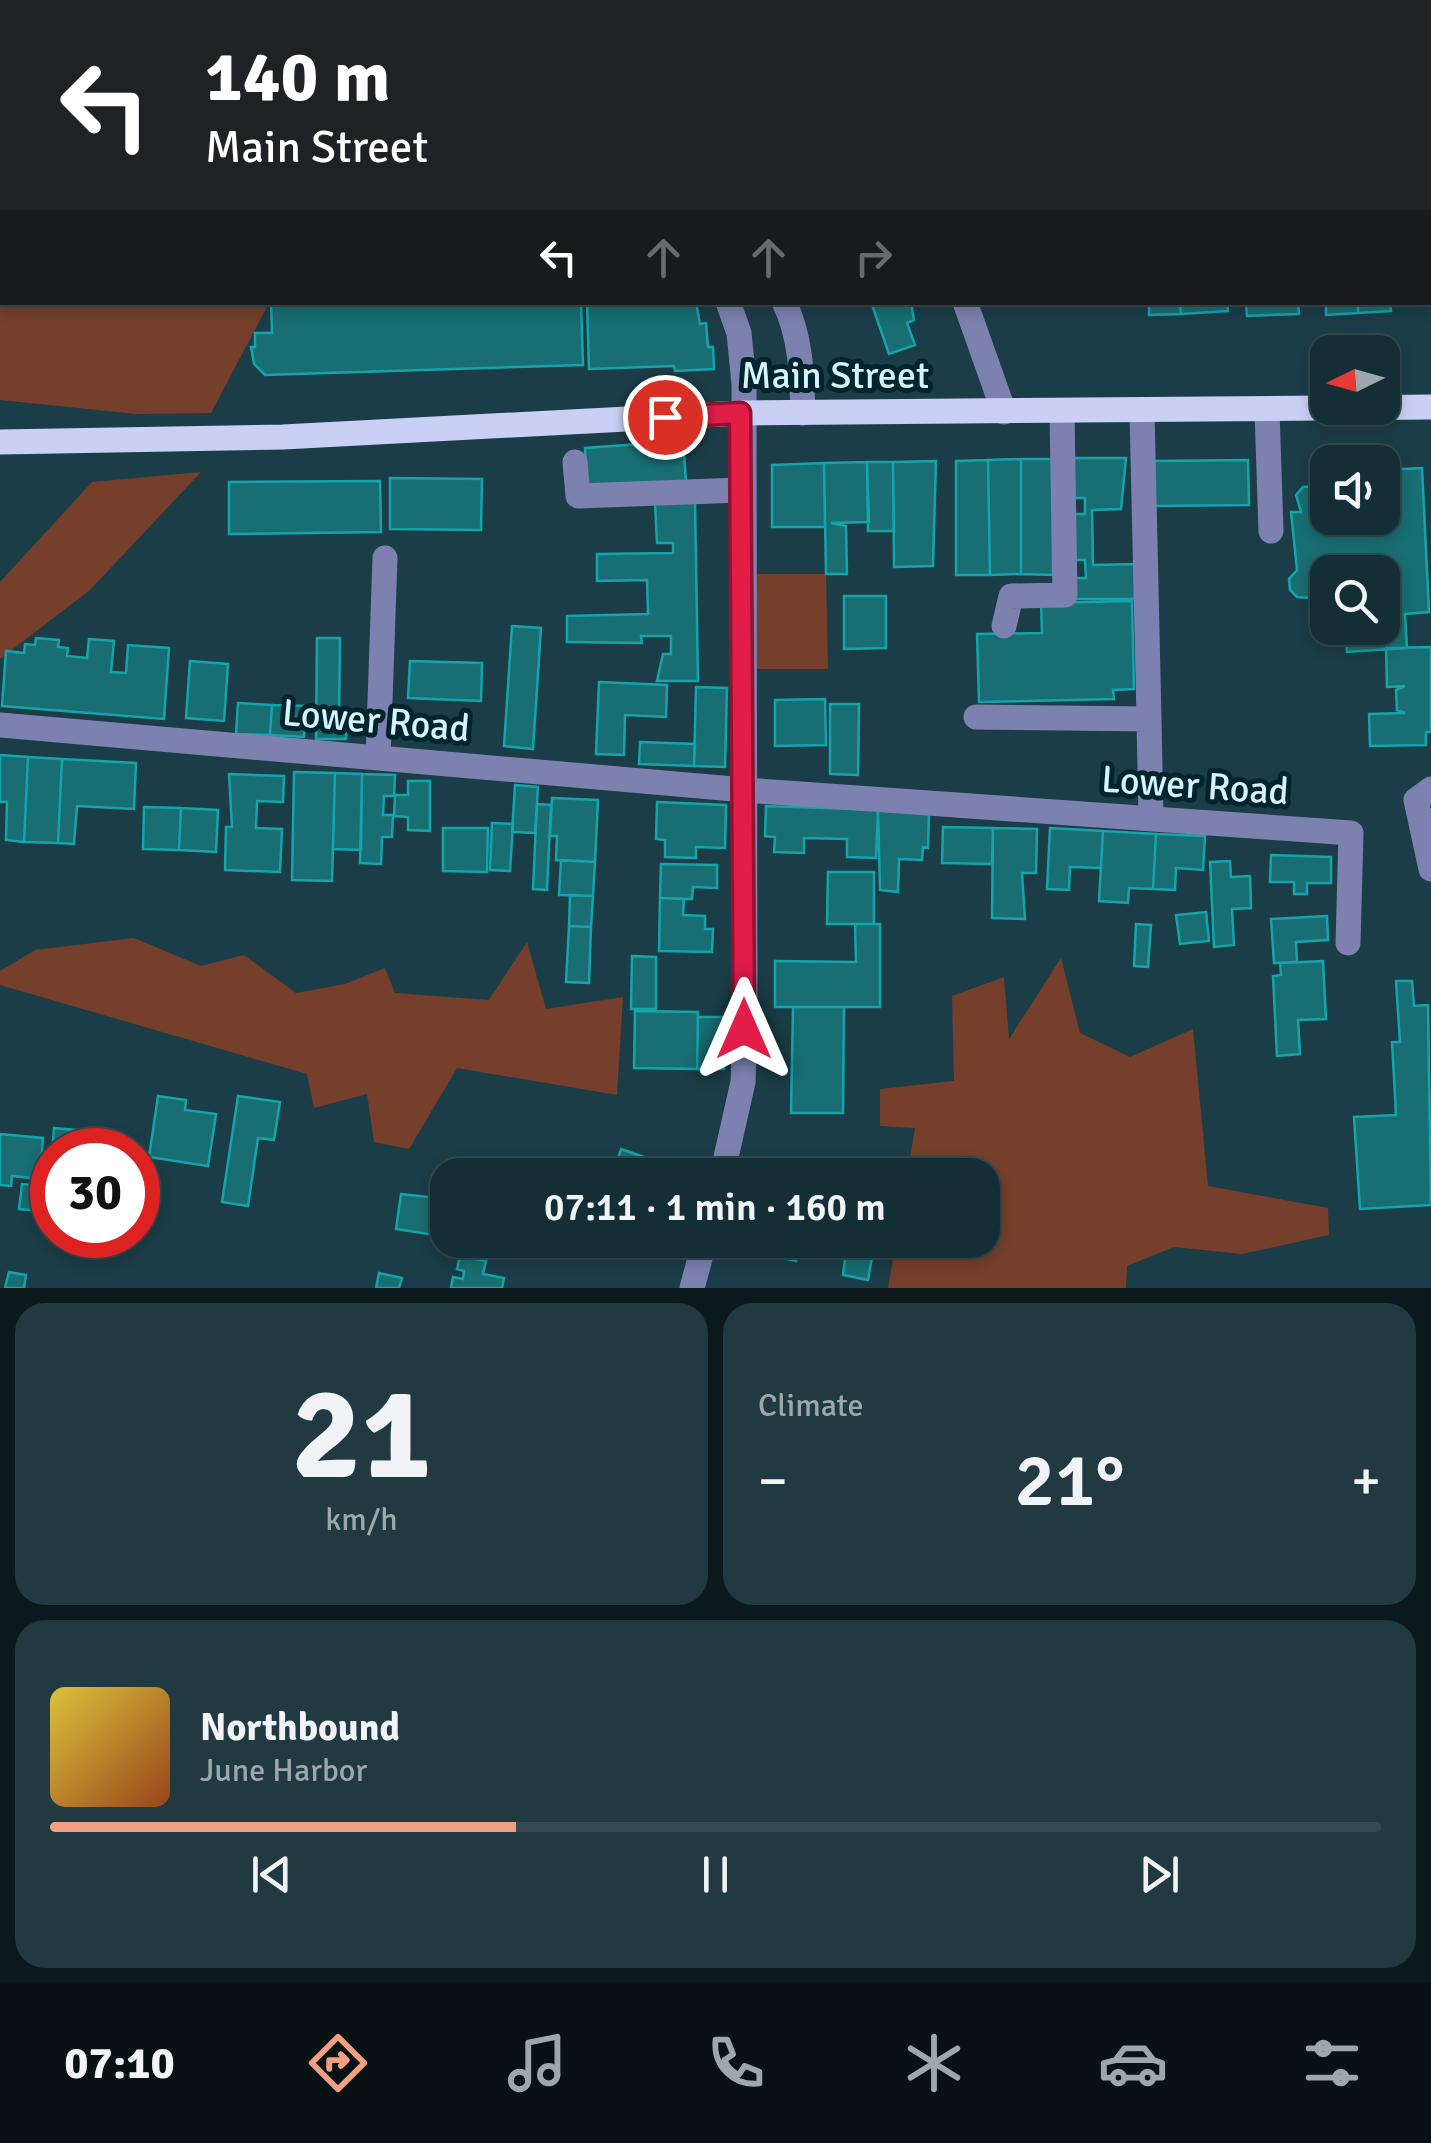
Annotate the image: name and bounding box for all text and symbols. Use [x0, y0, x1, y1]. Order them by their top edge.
text: 140 m [205, 34, 390, 120]
icon: left [40, 40, 170, 170]
text: Main Street [205, 120, 428, 175]
icon: left [531, 230, 586, 285]
icon: ahead [636, 230, 691, 285]
icon: ahead [741, 230, 796, 285]
icon: right [846, 230, 901, 285]
north arrow [1310, 335, 1400, 425]
map controls [1310, 335, 1400, 645]
street label: Main Street [741, 352, 929, 399]
pin [623, 375, 708, 460]
icon: arrive [638, 390, 693, 445]
button: sound [1310, 445, 1400, 535]
button: search [1310, 555, 1400, 645]
street label: Lower Road [280, 689, 472, 752]
street label: Lower Road [1100, 756, 1290, 815]
position arrow [692, 977, 796, 1081]
speed limit sign: 30 [30, 1128, 160, 1258]
text: 07:11 · 1 min · 160 m [544, 1184, 886, 1231]
text: 21 [291, 1355, 432, 1515]
text: Climate [758, 1386, 864, 1425]
text: 21° [1015, 1434, 1124, 1527]
text: − [758, 1447, 788, 1515]
text: + [1351, 1447, 1381, 1515]
text: km/h [325, 1500, 398, 1539]
text: Northbound [200, 1704, 400, 1751]
text: June Harbor [200, 1751, 367, 1790]
icon: previous [244, 1847, 299, 1902]
icon: pause [688, 1847, 743, 1902]
icon: next [1132, 1847, 1187, 1902]
icon: directions [303, 2028, 373, 2098]
icon: music [502, 2028, 572, 2098]
icon: phone [701, 2028, 771, 2098]
icon: climate [899, 2028, 969, 2098]
icon: car [1098, 2028, 1168, 2098]
icon: filters [1297, 2028, 1367, 2098]
text: 07:10 [64, 2036, 175, 2091]

